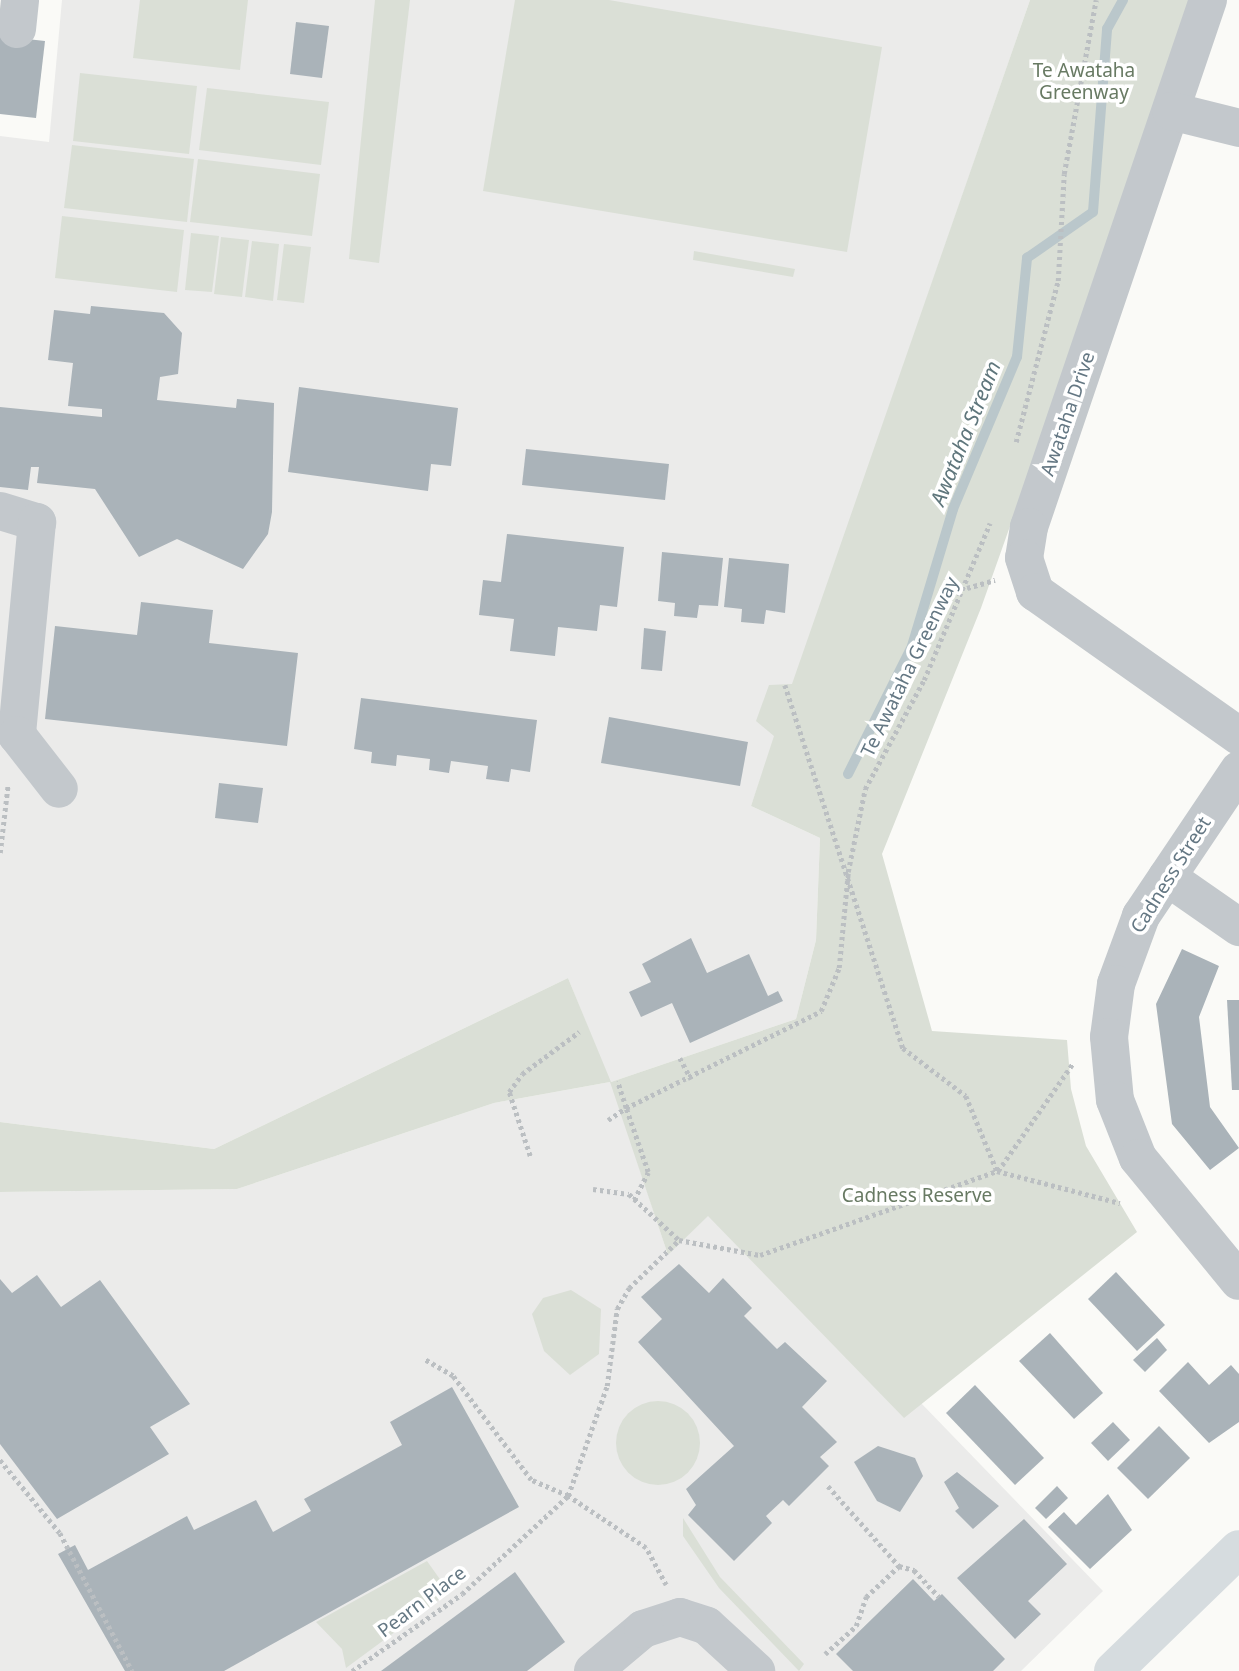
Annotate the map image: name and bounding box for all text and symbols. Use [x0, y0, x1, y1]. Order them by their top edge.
park label: Te Awataha Greenway [1033, 60, 1135, 104]
street label: Awataha Drive [1036, 349, 1100, 479]
water label: Awataha Stream [925, 357, 1005, 509]
street label: Te Awataha Greenway [857, 573, 963, 761]
street label: Cadness Street [1126, 813, 1216, 937]
park label: Cadness Reserve [842, 1185, 992, 1207]
street label: Pearn Place [373, 1562, 471, 1642]

